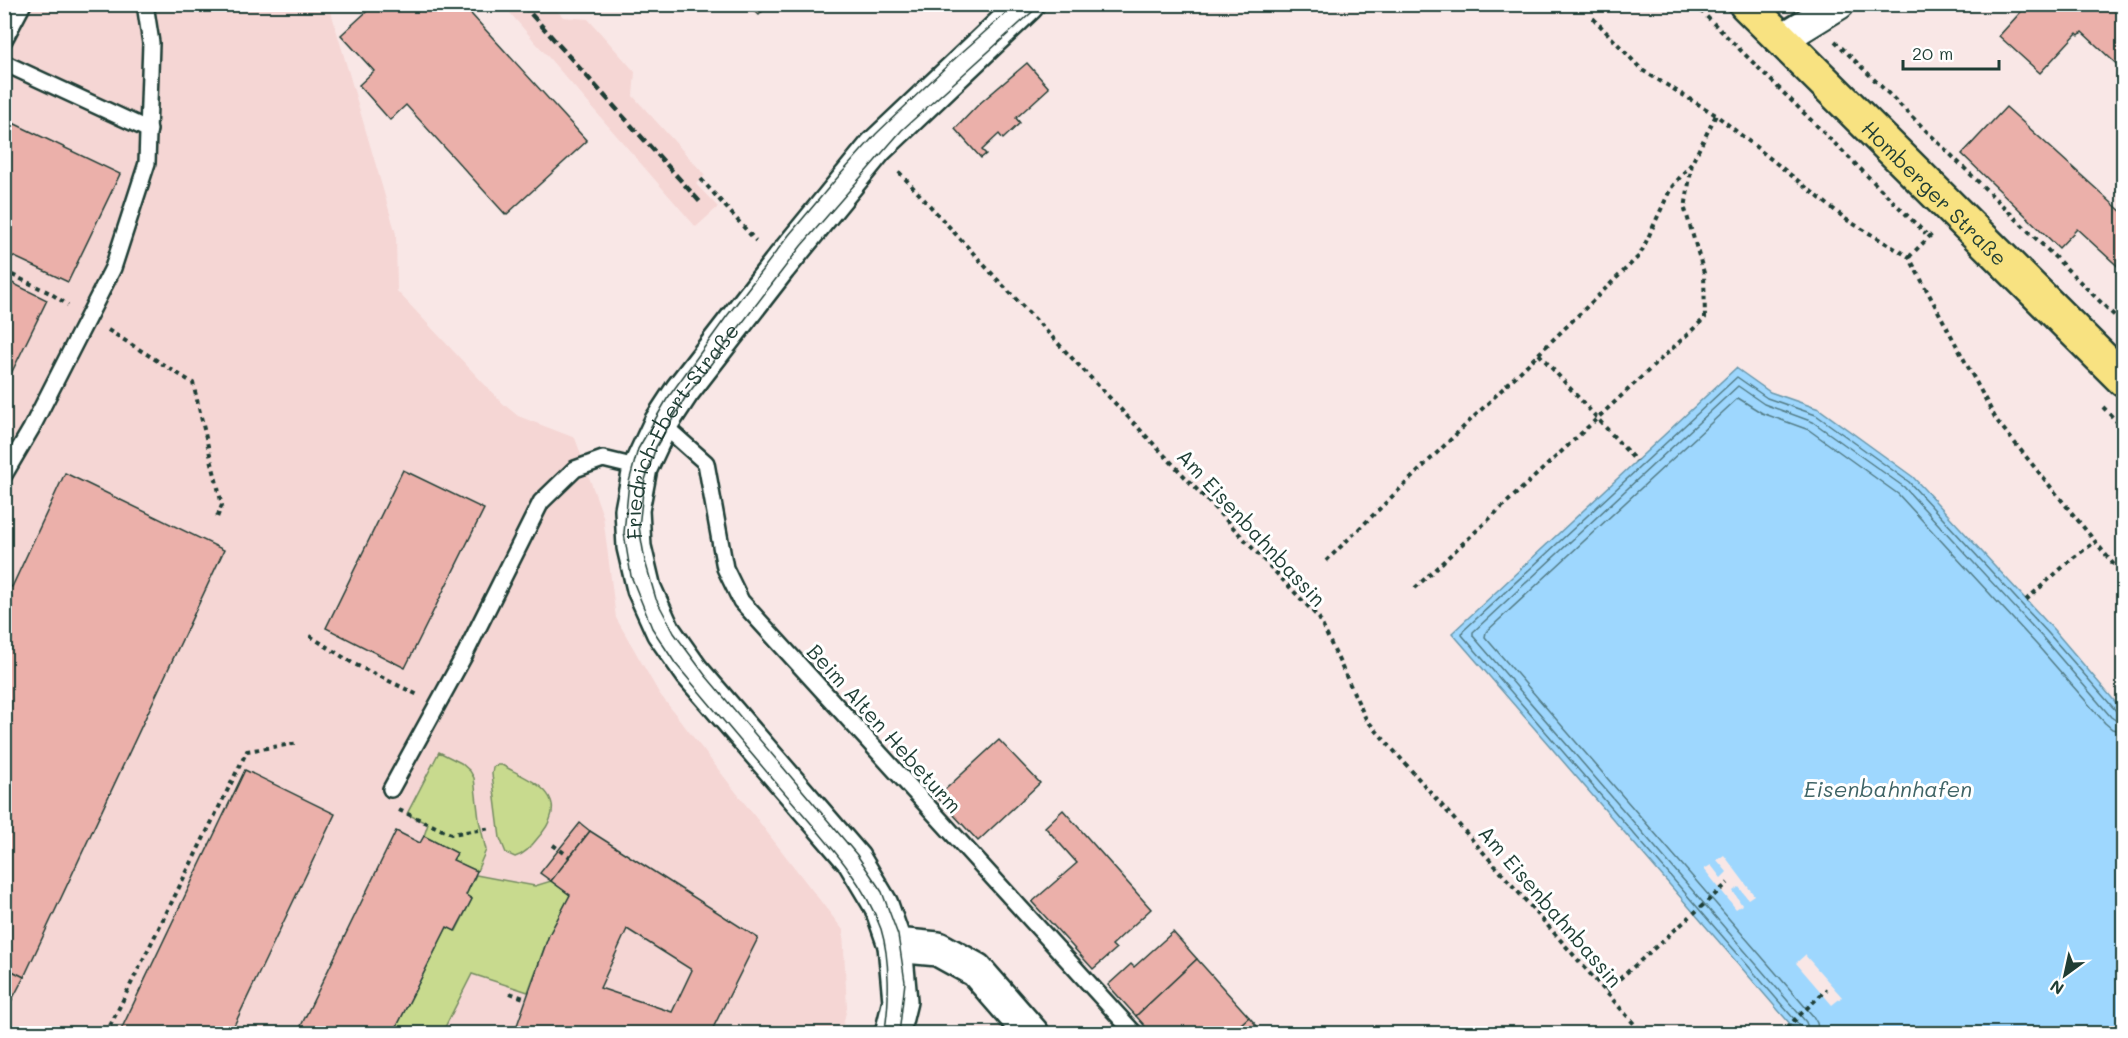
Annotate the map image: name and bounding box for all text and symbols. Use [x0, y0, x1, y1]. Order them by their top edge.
scale bar [1903, 33, 1999, 71]
text: 20 m [1912, 41, 1953, 65]
street label: Homberger Straße [1857, 114, 2014, 271]
street label: Friedrich-Ebert-Straße [619, 317, 744, 540]
street label: Am Eisenbahnbassin [1172, 442, 1332, 612]
street label: Beim Alten Hebeturm [802, 638, 968, 818]
water label: Eisenbahnhafen [1804, 774, 1972, 803]
street label: Am Eisenbahnbassin [1473, 819, 1629, 993]
north arrow [2035, 945, 2095, 1005]
text: N [2046, 976, 2067, 1000]

